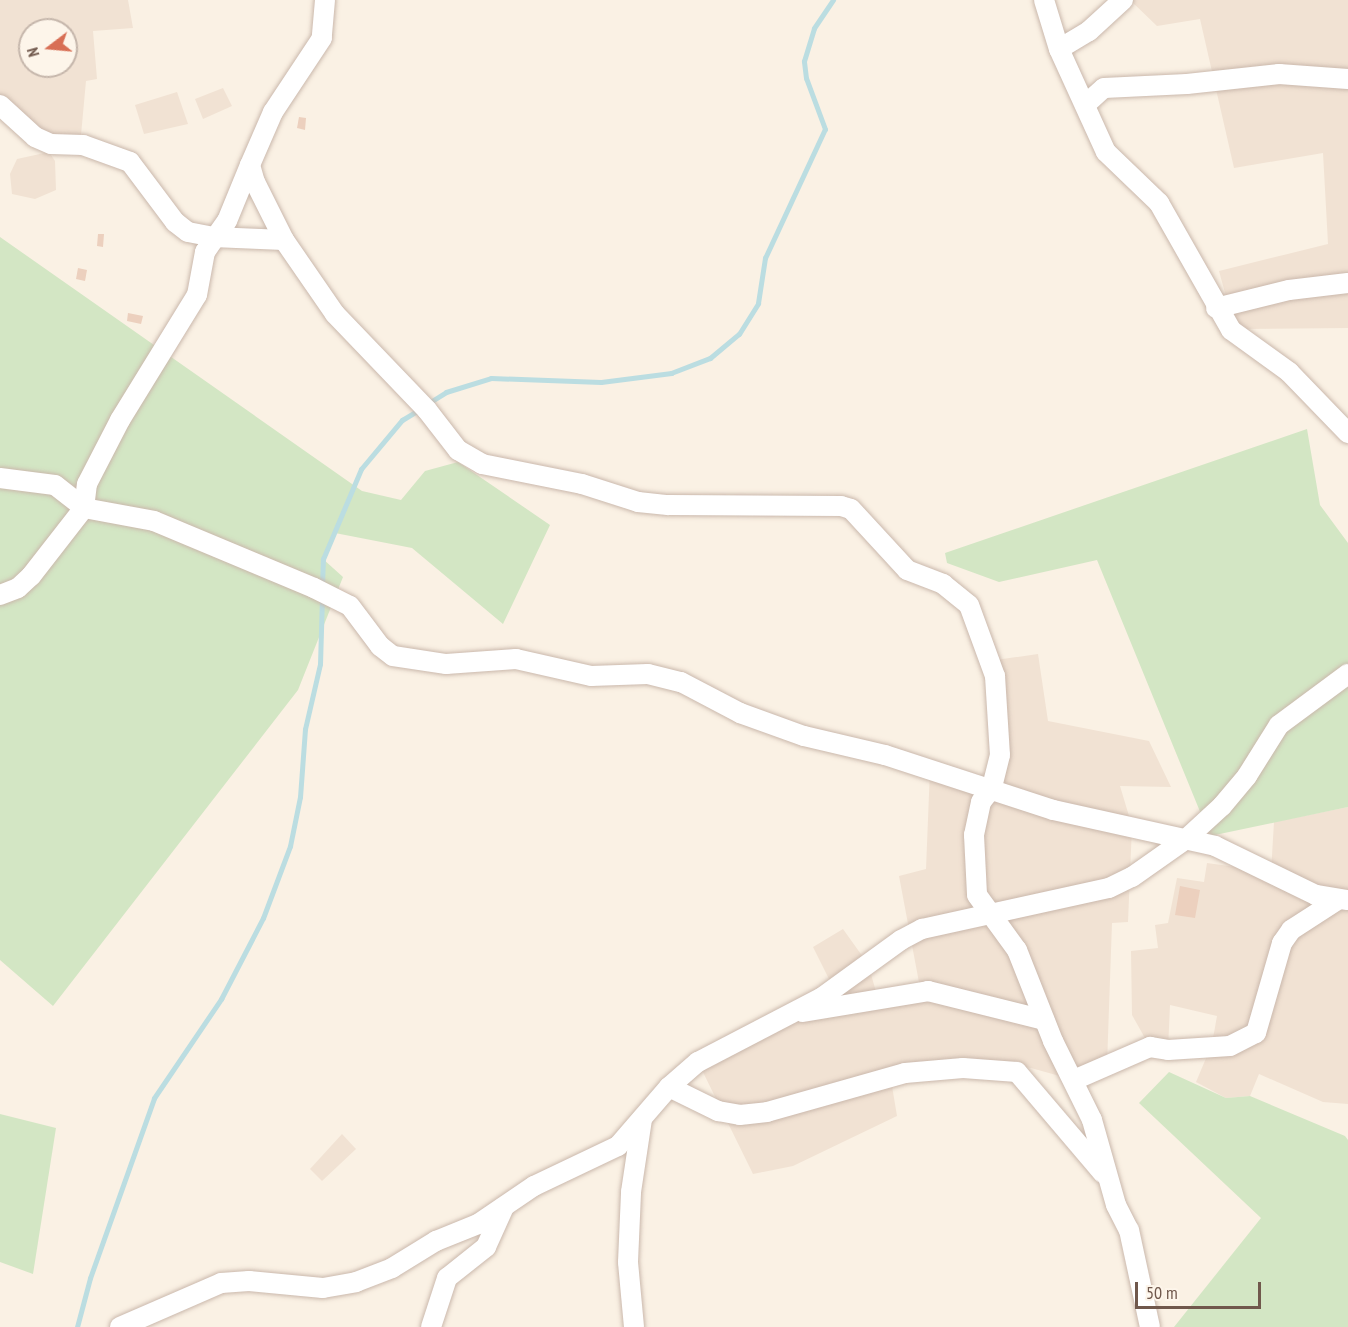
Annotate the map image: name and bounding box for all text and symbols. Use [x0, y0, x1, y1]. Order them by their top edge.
north arrow [18, 18, 78, 78]
text: N [22, 46, 43, 59]
scale bar [1138, 1270, 1264, 1308]
text: 50 m [1146, 1281, 1178, 1304]

